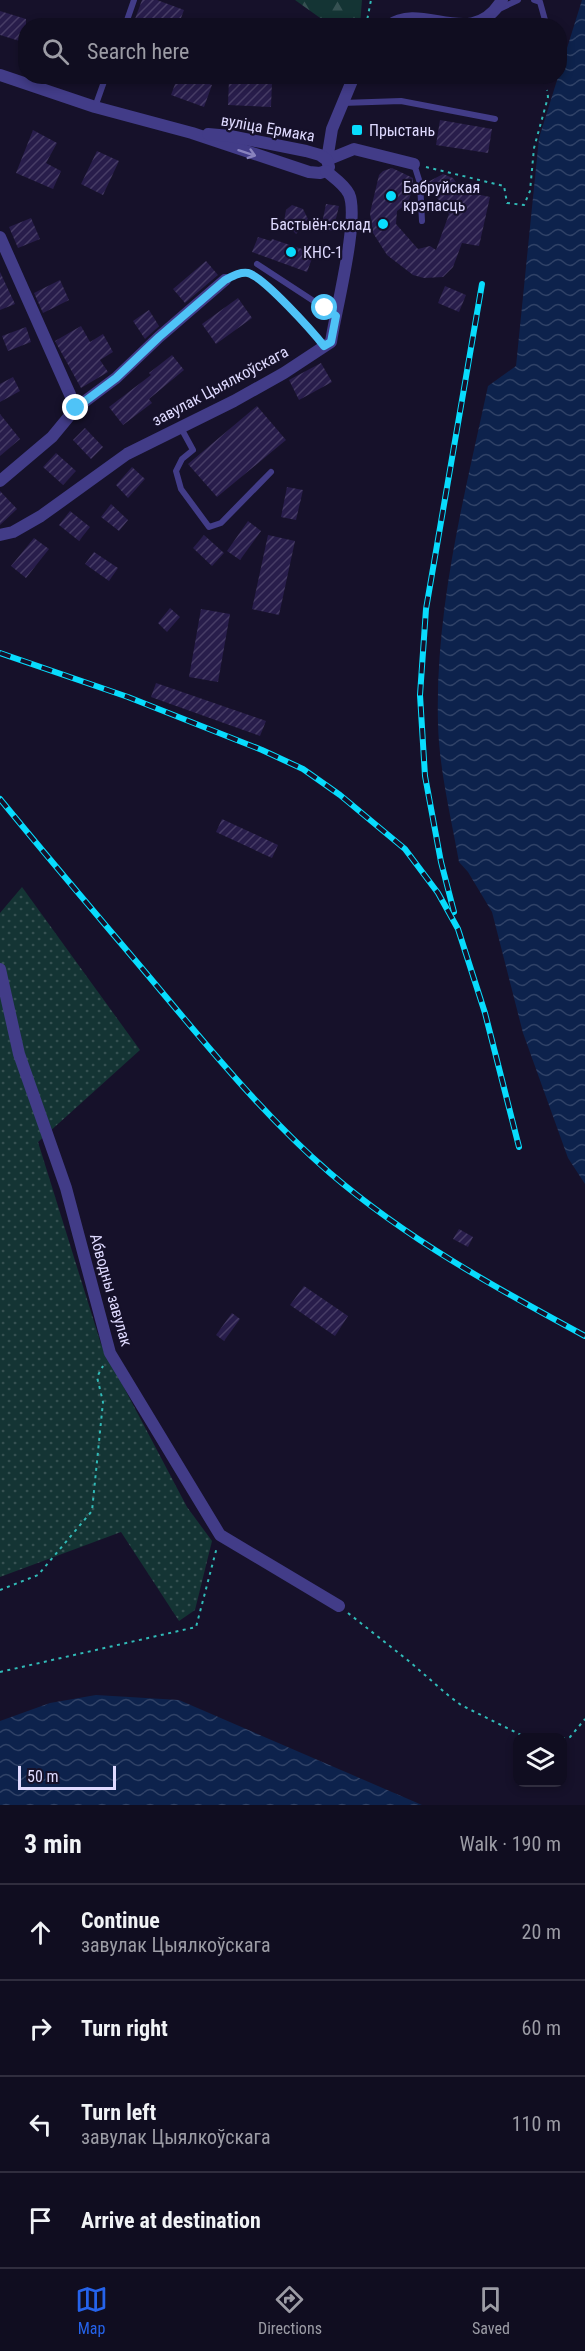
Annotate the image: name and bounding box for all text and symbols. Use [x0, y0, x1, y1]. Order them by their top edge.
search box [18, 18, 567, 84]
icon: search [39, 35, 72, 68]
text: Search here [87, 39, 189, 64]
street label: вуліца Ермака [220, 110, 316, 146]
place label: Прыстань [369, 121, 435, 140]
marker: Прыстань [350, 123, 364, 137]
one-way arrow [237, 148, 256, 159]
place label: Бабруйская крэпасць [403, 178, 480, 215]
marker: Бабруйская крэпасць [384, 189, 398, 203]
place label: Бастыён-склад [270, 215, 371, 234]
marker: Бастыён-склад [376, 217, 390, 231]
place label: КНС-1 [303, 243, 343, 262]
marker: КНС-1 [284, 245, 298, 259]
route start [311, 294, 337, 320]
street label: завулак Цыялкоўскага [149, 342, 291, 430]
route end [62, 394, 88, 420]
street label: Абводны завулак [86, 1231, 136, 1349]
map controls [513, 1733, 567, 1787]
button: layers [513, 1733, 567, 1787]
scale bar [18, 1763, 116, 1790]
text: 50 m [27, 1767, 59, 1786]
text: 3 min [24, 1829, 82, 1859]
text: Walk · 190 m [460, 1832, 561, 1856]
text: Continue [81, 1908, 160, 1933]
icon: ahead [24, 1916, 57, 1949]
text: 20 m [522, 1920, 561, 1944]
text: завулак Цыялкоўскага [81, 1933, 271, 1957]
icon: right [24, 2012, 57, 2045]
text: Turn right [81, 2016, 168, 2041]
text: 60 m [522, 2016, 561, 2040]
text: Turn left [81, 2100, 156, 2125]
icon: left [24, 2108, 57, 2141]
text: 110 m [512, 2112, 561, 2136]
text: завулак Цыялкоўскага [81, 2125, 271, 2149]
icon: arrive [24, 2204, 57, 2237]
text: Arrive at destination [81, 2208, 261, 2233]
tab: Map [75, 2283, 108, 2338]
tab: Directions [258, 2283, 322, 2338]
tab: Saved [472, 2283, 510, 2338]

